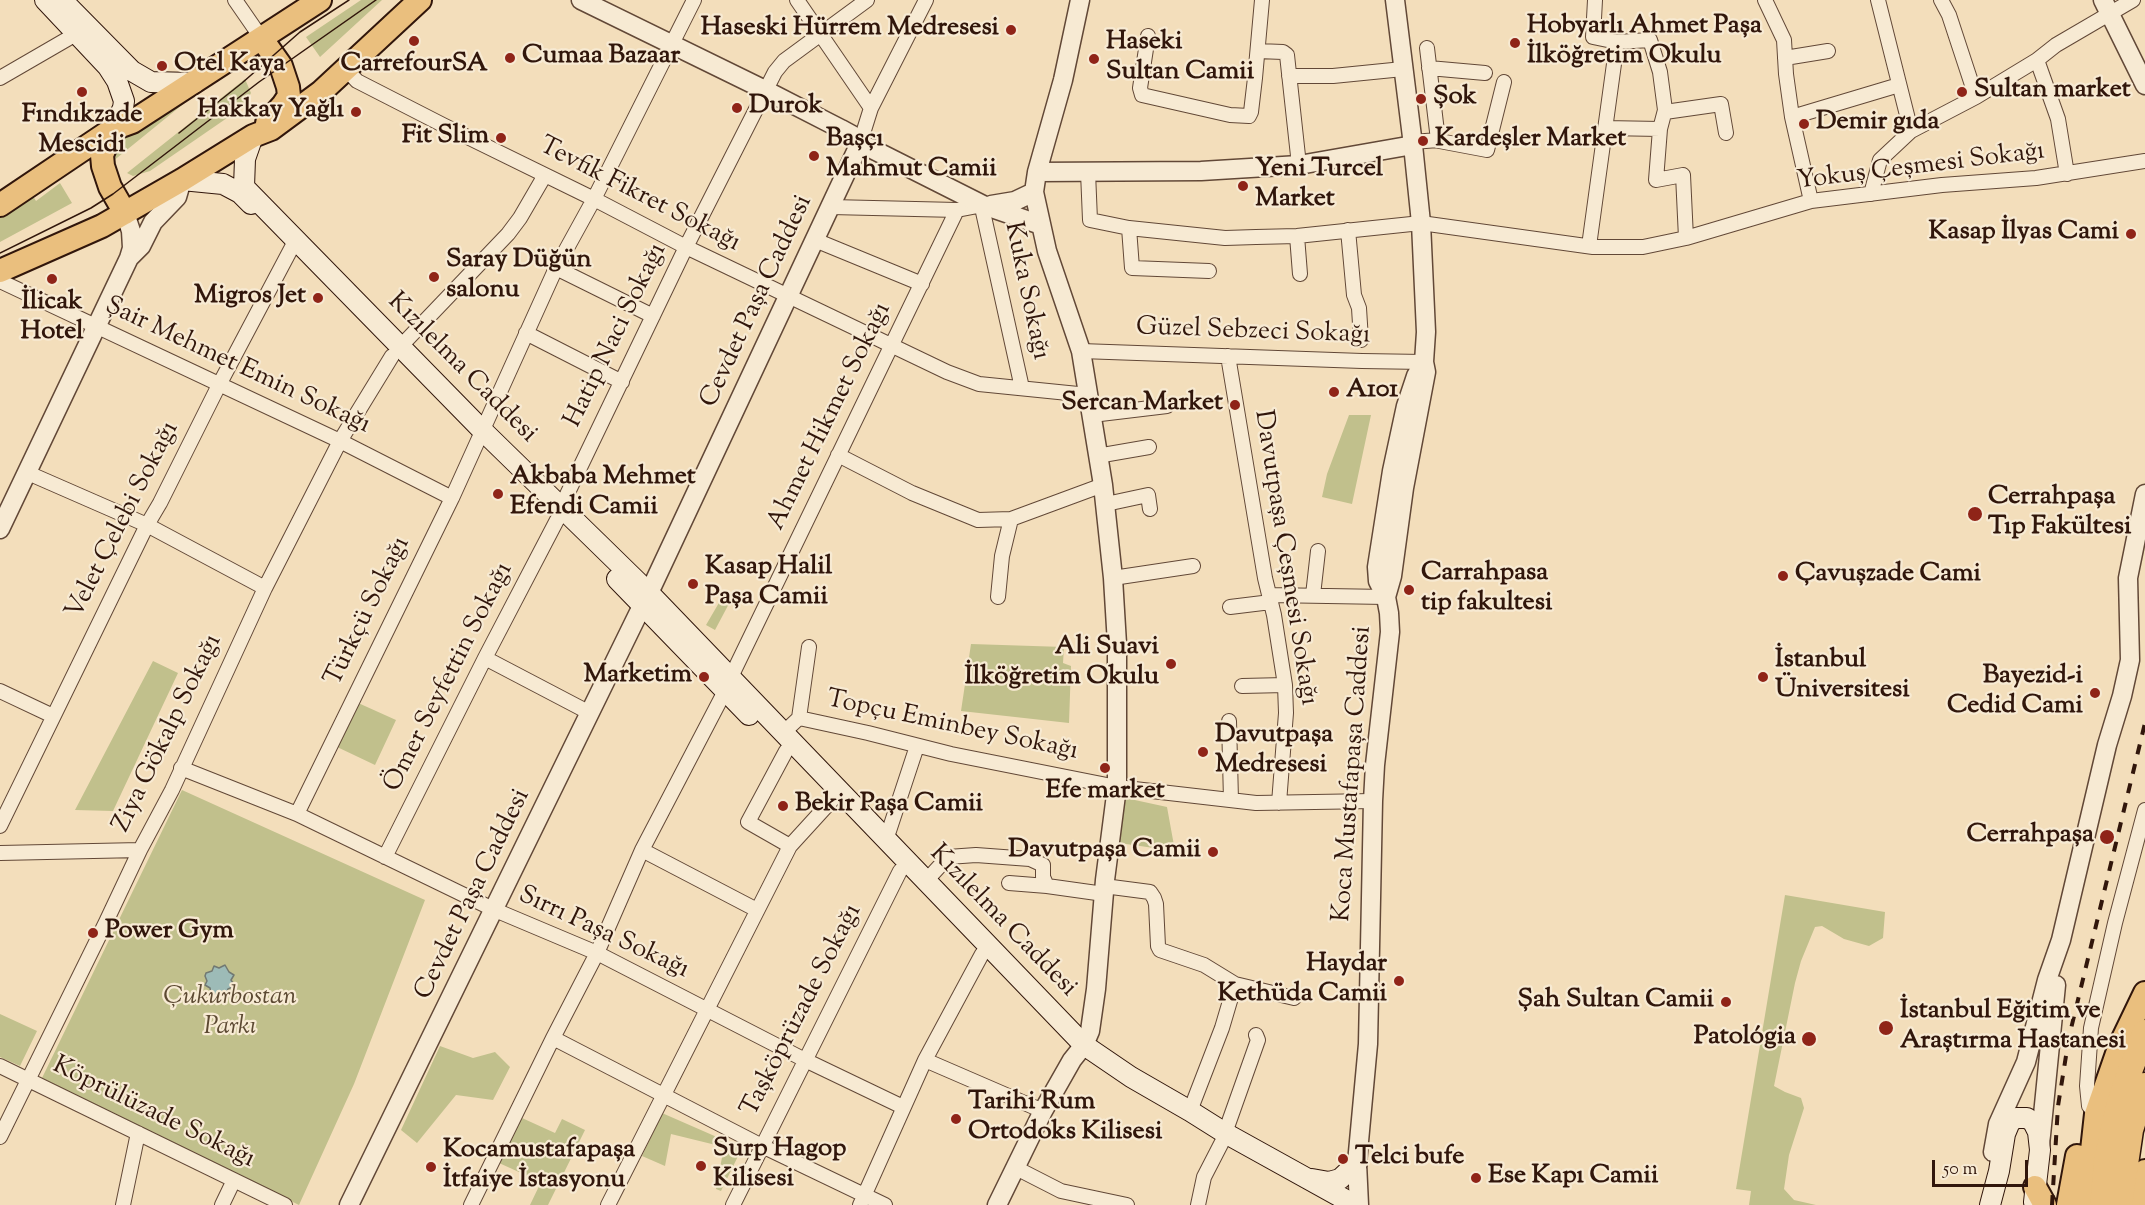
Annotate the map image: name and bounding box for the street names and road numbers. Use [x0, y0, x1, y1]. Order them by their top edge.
street label: Tevfik Fikret Sokağı [533, 132, 745, 260]
street label: Yokuş Çeşmesi Sokağı [1796, 137, 2046, 199]
street label: Cevdet Paşa Caddesi [695, 191, 821, 413]
street label: Kuka Sokağı [995, 219, 1055, 363]
street label: Hatip Naci Sokağı [559, 239, 675, 433]
street label: Kızılelma Caddesi [379, 287, 543, 451]
street label: Şair Mehmet Emin Sokağı [99, 292, 375, 442]
street label: Ahmet Hikmet Sokağı [762, 298, 900, 536]
street label: Güzel Sebzeci Sokağı [1135, 313, 1371, 353]
street label: Davutpaşa Çeşmesi Sokağı [1245, 408, 1323, 708]
street label: Velet Çelebi Sokağı [61, 417, 187, 625]
street label: Türkçü Sokağı [319, 532, 419, 692]
street label: Ömer Seyfettin Sokağı [379, 558, 521, 798]
street label: Koca Mustafapaşa Caddesi [1328, 625, 1380, 923]
street label: Ziya Gökalp Sokağı [108, 630, 230, 838]
street label: Topçu Eminbey Sokağı [823, 685, 1081, 769]
street label: Cevdet Paşa Caddesi [409, 785, 539, 1005]
street label: Kızılelma Caddesi [921, 839, 1083, 1005]
street label: Sırrı Paşa Sokağı [513, 881, 693, 987]
street label: Taşköprüzade Sokağı [736, 900, 870, 1122]
street label: Köprülüzade Sokağı [47, 1051, 259, 1177]

